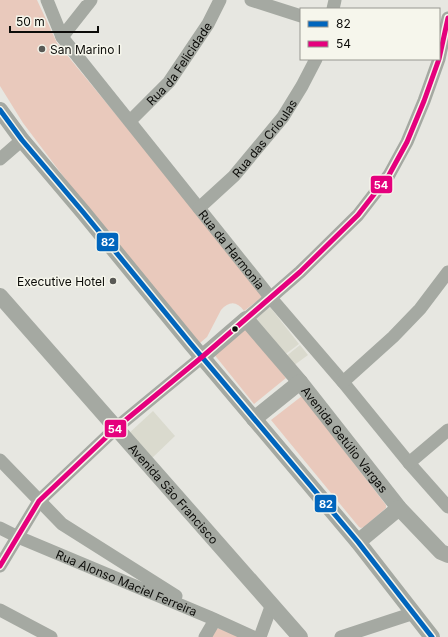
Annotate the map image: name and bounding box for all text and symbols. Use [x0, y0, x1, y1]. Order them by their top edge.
scale bar [10, 8, 98, 34]
legend [300, 8, 440, 60]
text: 50 m [16, 14, 45, 29]
text: 82 [336, 16, 351, 31]
street label: Rua da Felicidade [143, 19, 215, 108]
text: 54 [336, 36, 351, 51]
place label: San Marino I [50, 42, 121, 57]
marker: San Marino I [37, 44, 47, 54]
street label: Rua das Crioulas [229, 96, 300, 180]
line badge: 54 [370, 175, 393, 194]
text: 54 [374, 178, 388, 192]
street label: Rua da Harmonia [196, 207, 268, 292]
line badge: 82 [96, 232, 119, 252]
text: 82 [101, 235, 115, 249]
place label: Executive Hotel [17, 274, 105, 289]
marker: Executive Hotel [108, 276, 118, 286]
unlabelled marker [230, 324, 240, 334]
street label: Avenida Getúlio Vargas [299, 383, 391, 495]
line badge: 54 [104, 419, 127, 438]
text: 54 [108, 422, 122, 436]
street label: Avenida São Francisco [126, 440, 222, 547]
line badge: 82 [314, 494, 337, 513]
text: 82 [319, 497, 333, 511]
street label: Rua Alonso Maciel Ferreira [54, 546, 200, 619]

